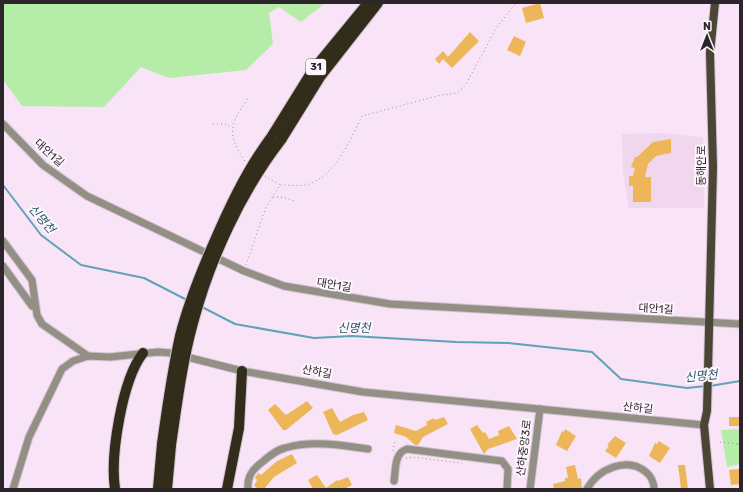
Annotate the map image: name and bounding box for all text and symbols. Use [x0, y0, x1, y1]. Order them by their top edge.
north arrow [687, 16, 727, 56]
text: N [703, 20, 711, 33]
road number: 31 [306, 59, 326, 75]
street label: 대안1길 [32, 136, 66, 170]
street label: 동해안로 [695, 146, 708, 186]
water label: 신명천 [26, 202, 59, 238]
street label: 대안1길 [316, 276, 352, 294]
street label: 대안1길 [638, 302, 674, 316]
water label: 신명천 [337, 321, 373, 335]
street label: 산하길 [301, 363, 333, 381]
water label: 신명천 [684, 367, 720, 385]
street label: 산하길 [622, 400, 654, 416]
street label: 산하중앙3로 [514, 419, 534, 477]

